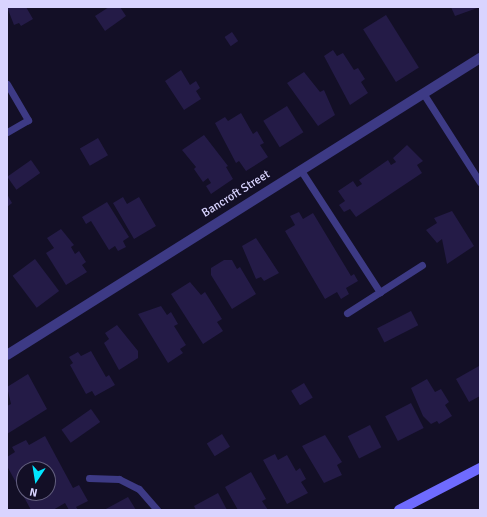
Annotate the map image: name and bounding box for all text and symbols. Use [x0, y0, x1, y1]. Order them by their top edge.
street label: Bancroft Street [199, 167, 273, 221]
north arrow [16, 461, 56, 501]
text: N [29, 485, 39, 499]

